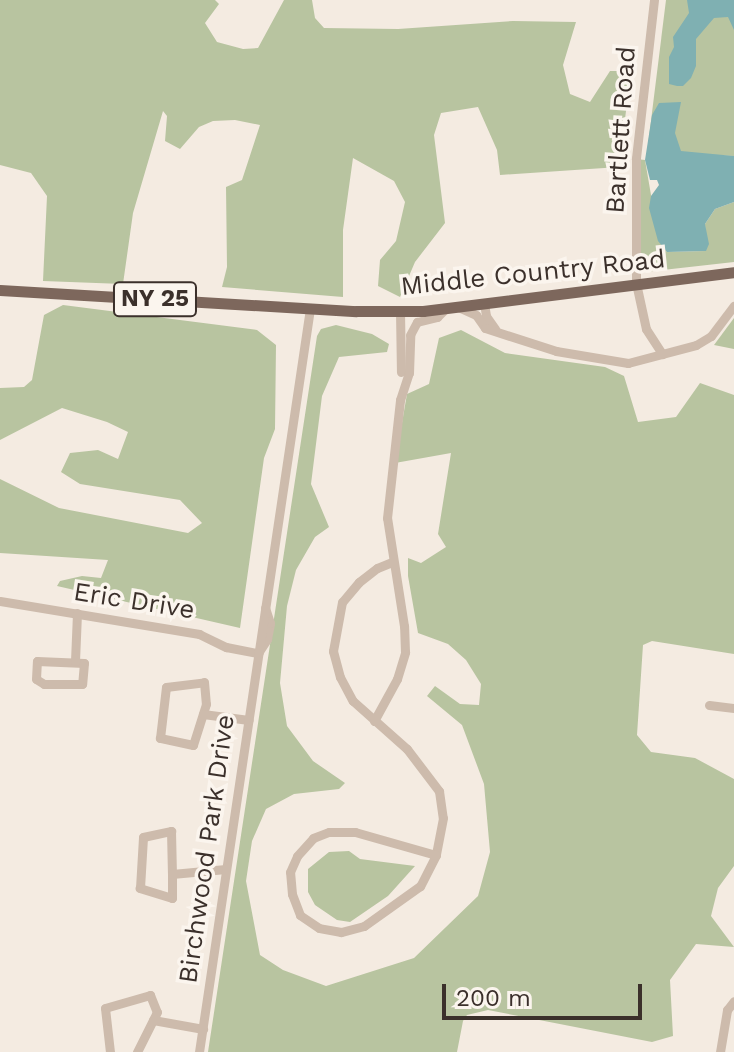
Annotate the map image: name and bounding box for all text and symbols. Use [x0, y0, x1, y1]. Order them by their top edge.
street label: Bartlett Road [600, 45, 642, 215]
street label: Middle Country Road [399, 244, 667, 302]
road number: NY 25 [111, 279, 199, 319]
street label: Eric Drive [71, 576, 197, 626]
street label: Birchwood Park Drive [173, 712, 241, 986]
scale bar [446, 968, 646, 1018]
text: 200 m [456, 984, 531, 1012]

